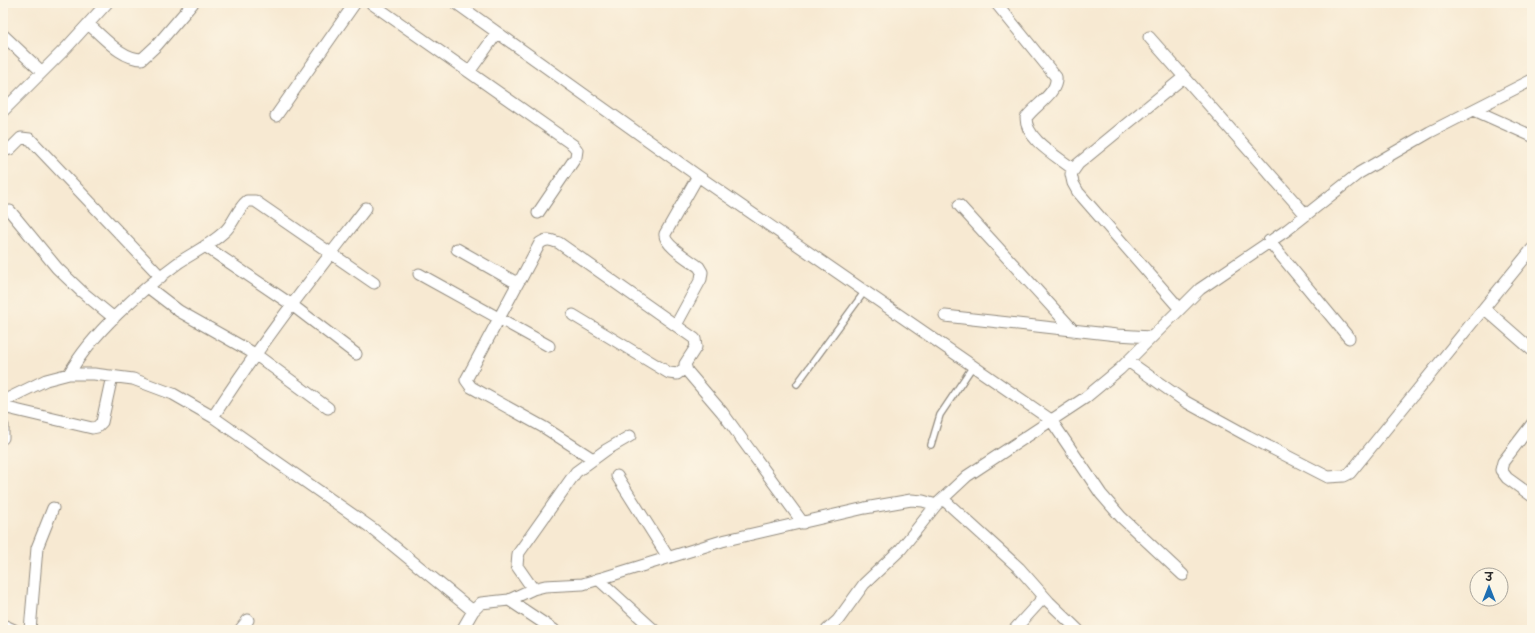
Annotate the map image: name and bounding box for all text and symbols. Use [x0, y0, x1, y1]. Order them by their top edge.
north arrow [1469, 567, 1509, 607]
text: उ [1484, 571, 1494, 584]

